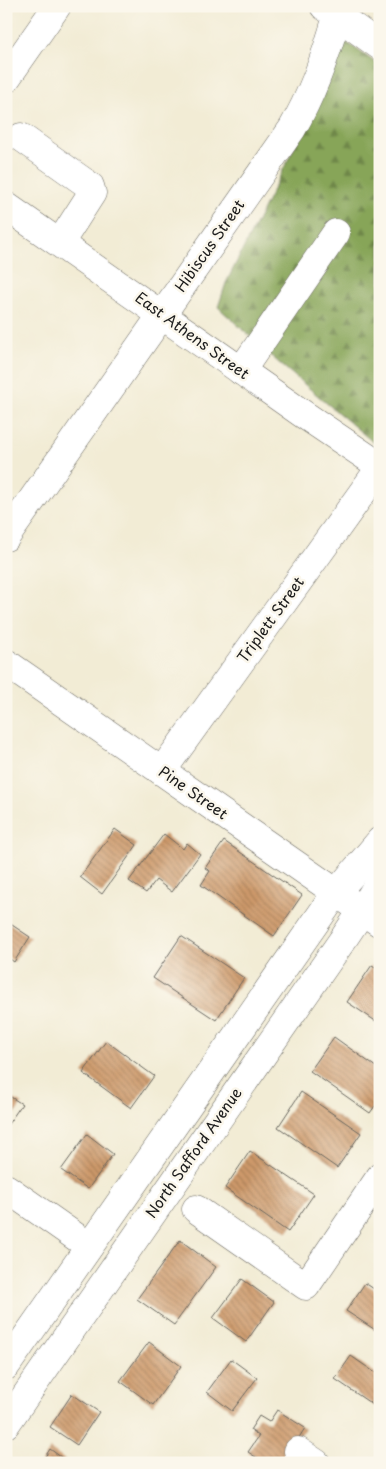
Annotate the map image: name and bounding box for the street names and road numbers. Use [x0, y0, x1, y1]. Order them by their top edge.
street label: Hibiscus Street [168, 194, 249, 296]
street label: East Athens Street [131, 285, 255, 384]
street label: Triplett Street [231, 571, 309, 667]
street label: Pine Street [154, 759, 233, 824]
street label: North Safford Avenue [139, 1082, 247, 1222]

